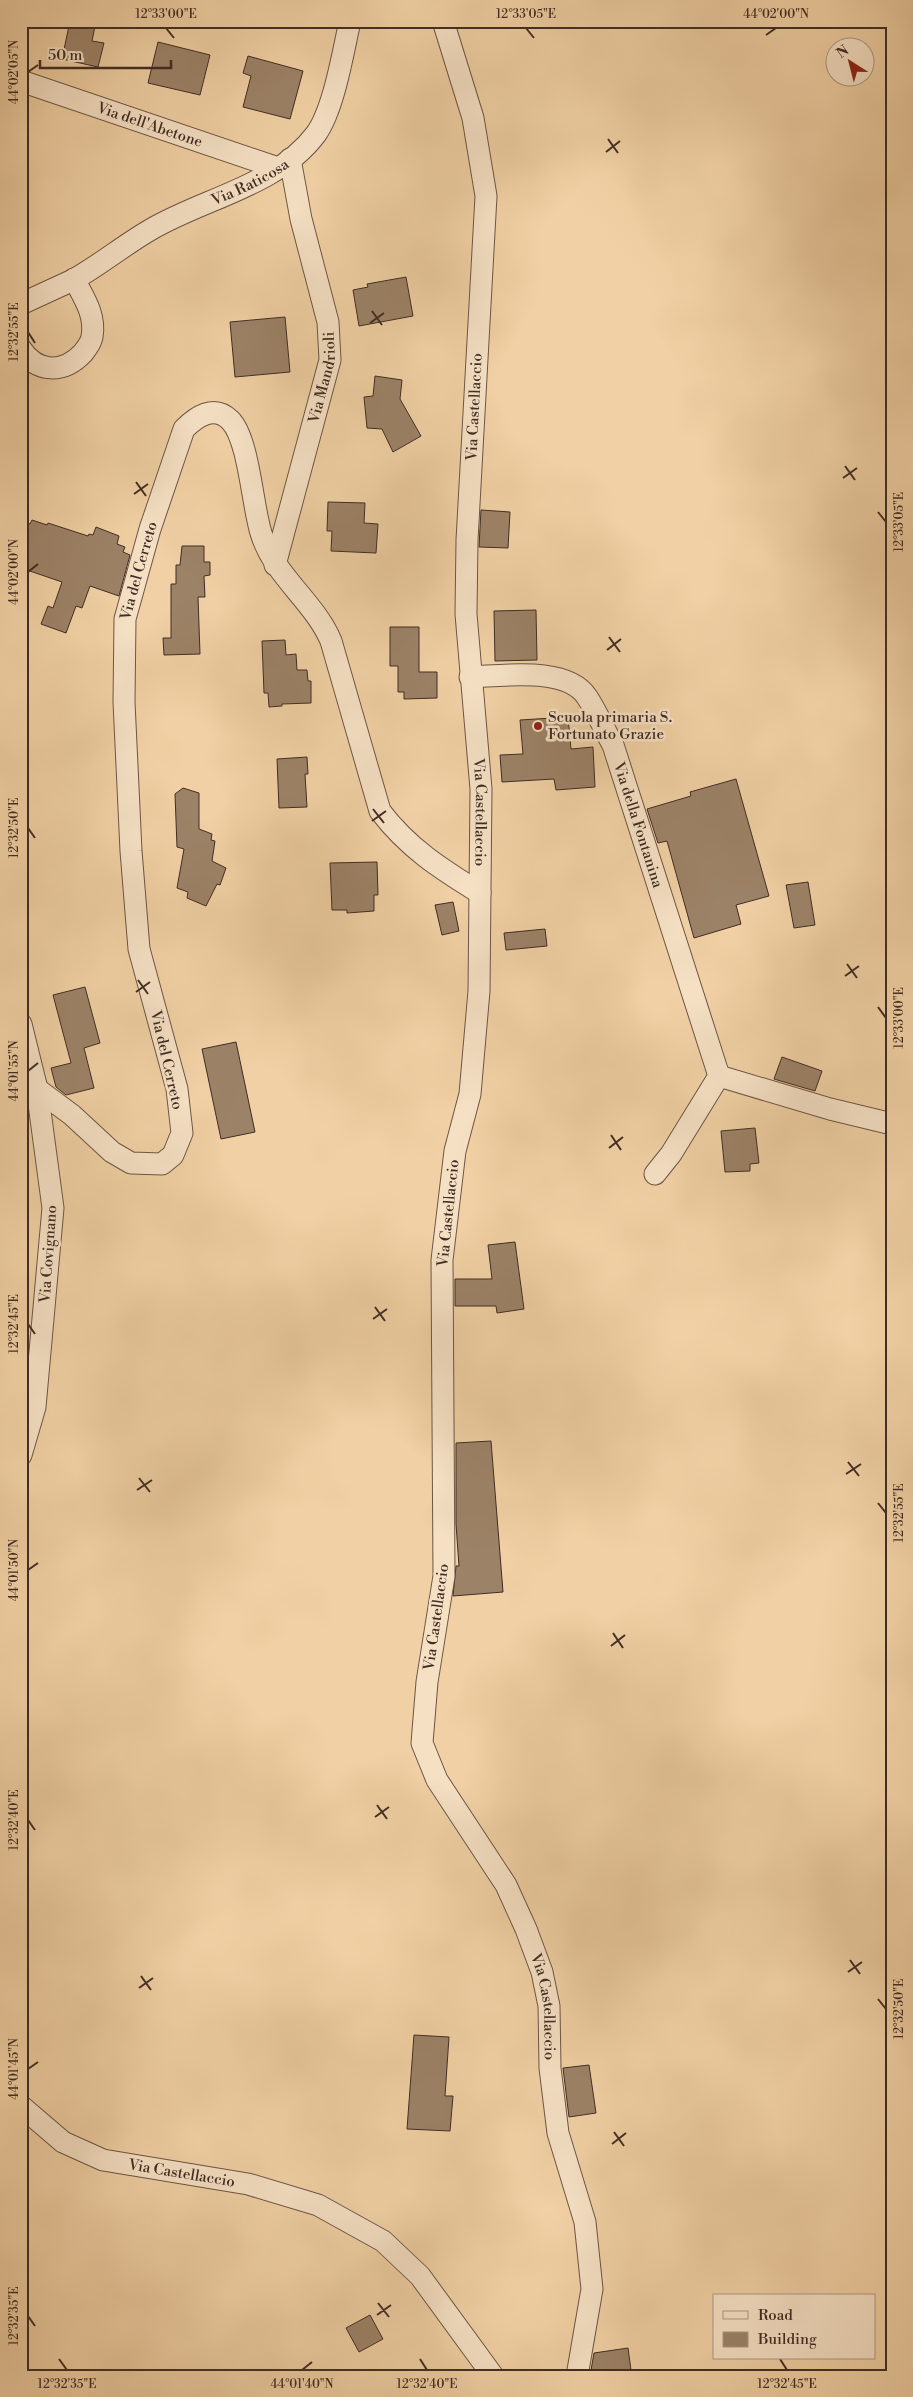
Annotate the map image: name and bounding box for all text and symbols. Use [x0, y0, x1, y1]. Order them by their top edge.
text: 12°33'00"E [135, 7, 197, 22]
text: 12°33'05"E [496, 7, 556, 22]
text: 44°02'00"N [743, 7, 809, 22]
scale bar [40, 38, 171, 70]
north arrow [826, 38, 876, 88]
text: 44°02'05"N [7, 40, 22, 104]
text: N [833, 42, 853, 63]
text: 50 m [48, 46, 82, 65]
street label: Via dell'Abetone [93, 98, 205, 152]
street label: Via Raticosa [208, 155, 293, 210]
text: 12°32'55"E [7, 302, 22, 362]
street label: Via Mandrioli [304, 331, 340, 426]
street label: Via Castellaccio [462, 353, 487, 462]
text: 12°33'05"E [892, 492, 907, 552]
street label: Via del Cerreto [116, 519, 162, 623]
text: 44°02'00"N [7, 539, 22, 605]
place label: Scuola primaria S. Fortunato Grazie [548, 708, 672, 744]
marker: Scuola primaria S. Fortunato Grazie [532, 720, 544, 732]
street label: Via Castellaccio [468, 757, 490, 866]
street label: Via della Fontanina [609, 759, 667, 891]
text: 12°32'50"E [7, 798, 22, 858]
text: 12°33'00"E [892, 987, 907, 1049]
street label: Via del Cerreto [146, 1008, 187, 1112]
text: 44°01'55"N [7, 1040, 22, 1102]
street label: Via Castellaccio [433, 1158, 464, 1269]
street label: Via Covignano [36, 1204, 61, 1305]
text: 12°32'45"E [7, 1294, 22, 1354]
text: 12°32'55"E [892, 1483, 907, 1543]
text: 44°01'50"N [7, 1539, 22, 1601]
street label: Via Castellaccio [419, 1562, 453, 1673]
text: 12°32'40"E [7, 1790, 22, 1850]
street label: Via Castellaccio [526, 1950, 559, 2060]
text: 12°32'50"E [892, 1979, 907, 2039]
text: 44°01'45"N [7, 2038, 22, 2100]
street label: Via Castellaccio [126, 2155, 236, 2192]
text: 12°32'35"E [7, 2286, 22, 2346]
legend [713, 2294, 876, 2360]
text: Road [758, 2306, 793, 2325]
text: Building [757, 2330, 817, 2349]
text: 12°32'35"E [37, 2377, 97, 2392]
text: 44°01'40"N [270, 2377, 334, 2392]
text: 12°32'40"E [397, 2377, 457, 2392]
text: 12°32'45"E [757, 2377, 817, 2392]

